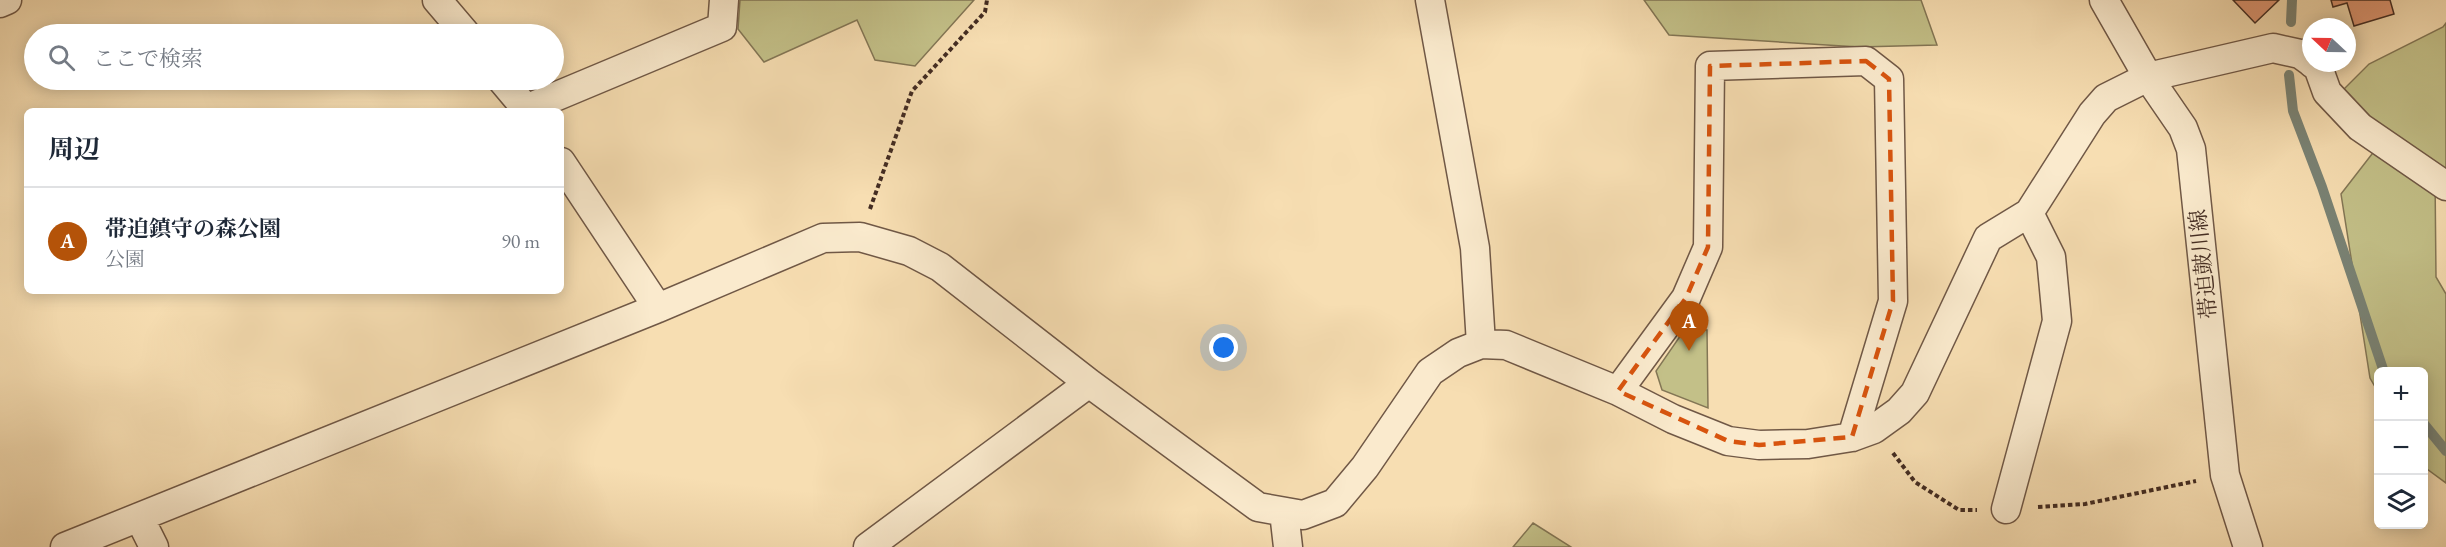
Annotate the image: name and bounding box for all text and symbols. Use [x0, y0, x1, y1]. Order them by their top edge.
north arrow [2302, 18, 2356, 72]
search box [24, 24, 564, 90]
icon: search [45, 41, 78, 74]
text: ここで検索 [93, 44, 203, 73]
text: 周辺 [48, 132, 100, 166]
street label: 帯迫皷川線 [2183, 208, 2223, 320]
text: 帯迫鎮守の森公園 [105, 214, 281, 243]
text: A [60, 228, 75, 254]
text: 90 m [501, 228, 540, 254]
text: 公園 [105, 246, 145, 272]
pin: A [1670, 302, 1708, 351]
your location [1209, 333, 1238, 362]
map controls [2374, 367, 2428, 529]
button: + [2374, 367, 2428, 421]
button: − [2374, 421, 2428, 475]
button: layers [2374, 475, 2428, 529]

